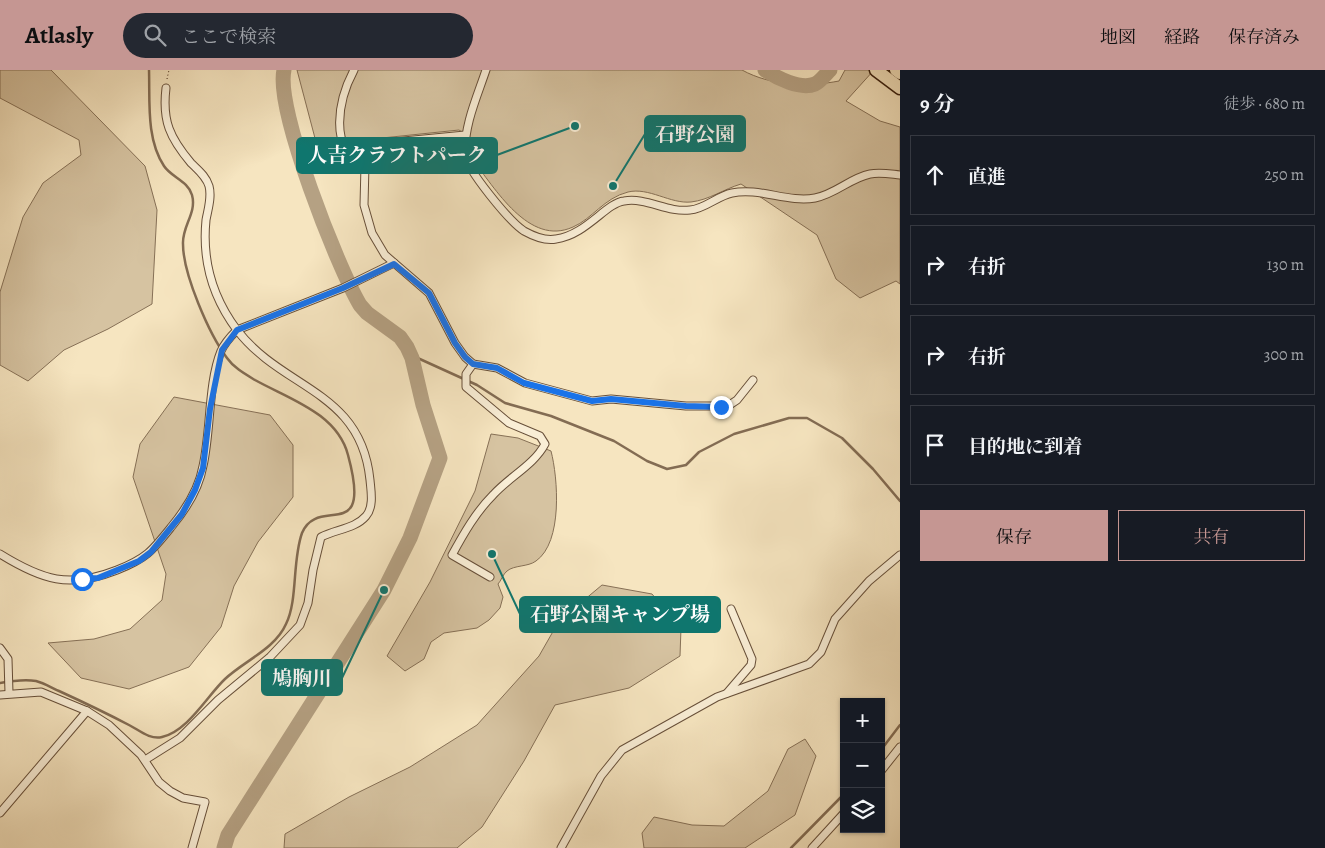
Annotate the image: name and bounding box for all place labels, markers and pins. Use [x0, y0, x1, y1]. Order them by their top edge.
callout: 石野公園 [645, 116, 745, 151]
callout: 人吉クラフトパーク [297, 138, 497, 173]
callout: 石野公園キャンプ場 [520, 597, 720, 632]
callout: 鳩胸川 [262, 660, 342, 695]

